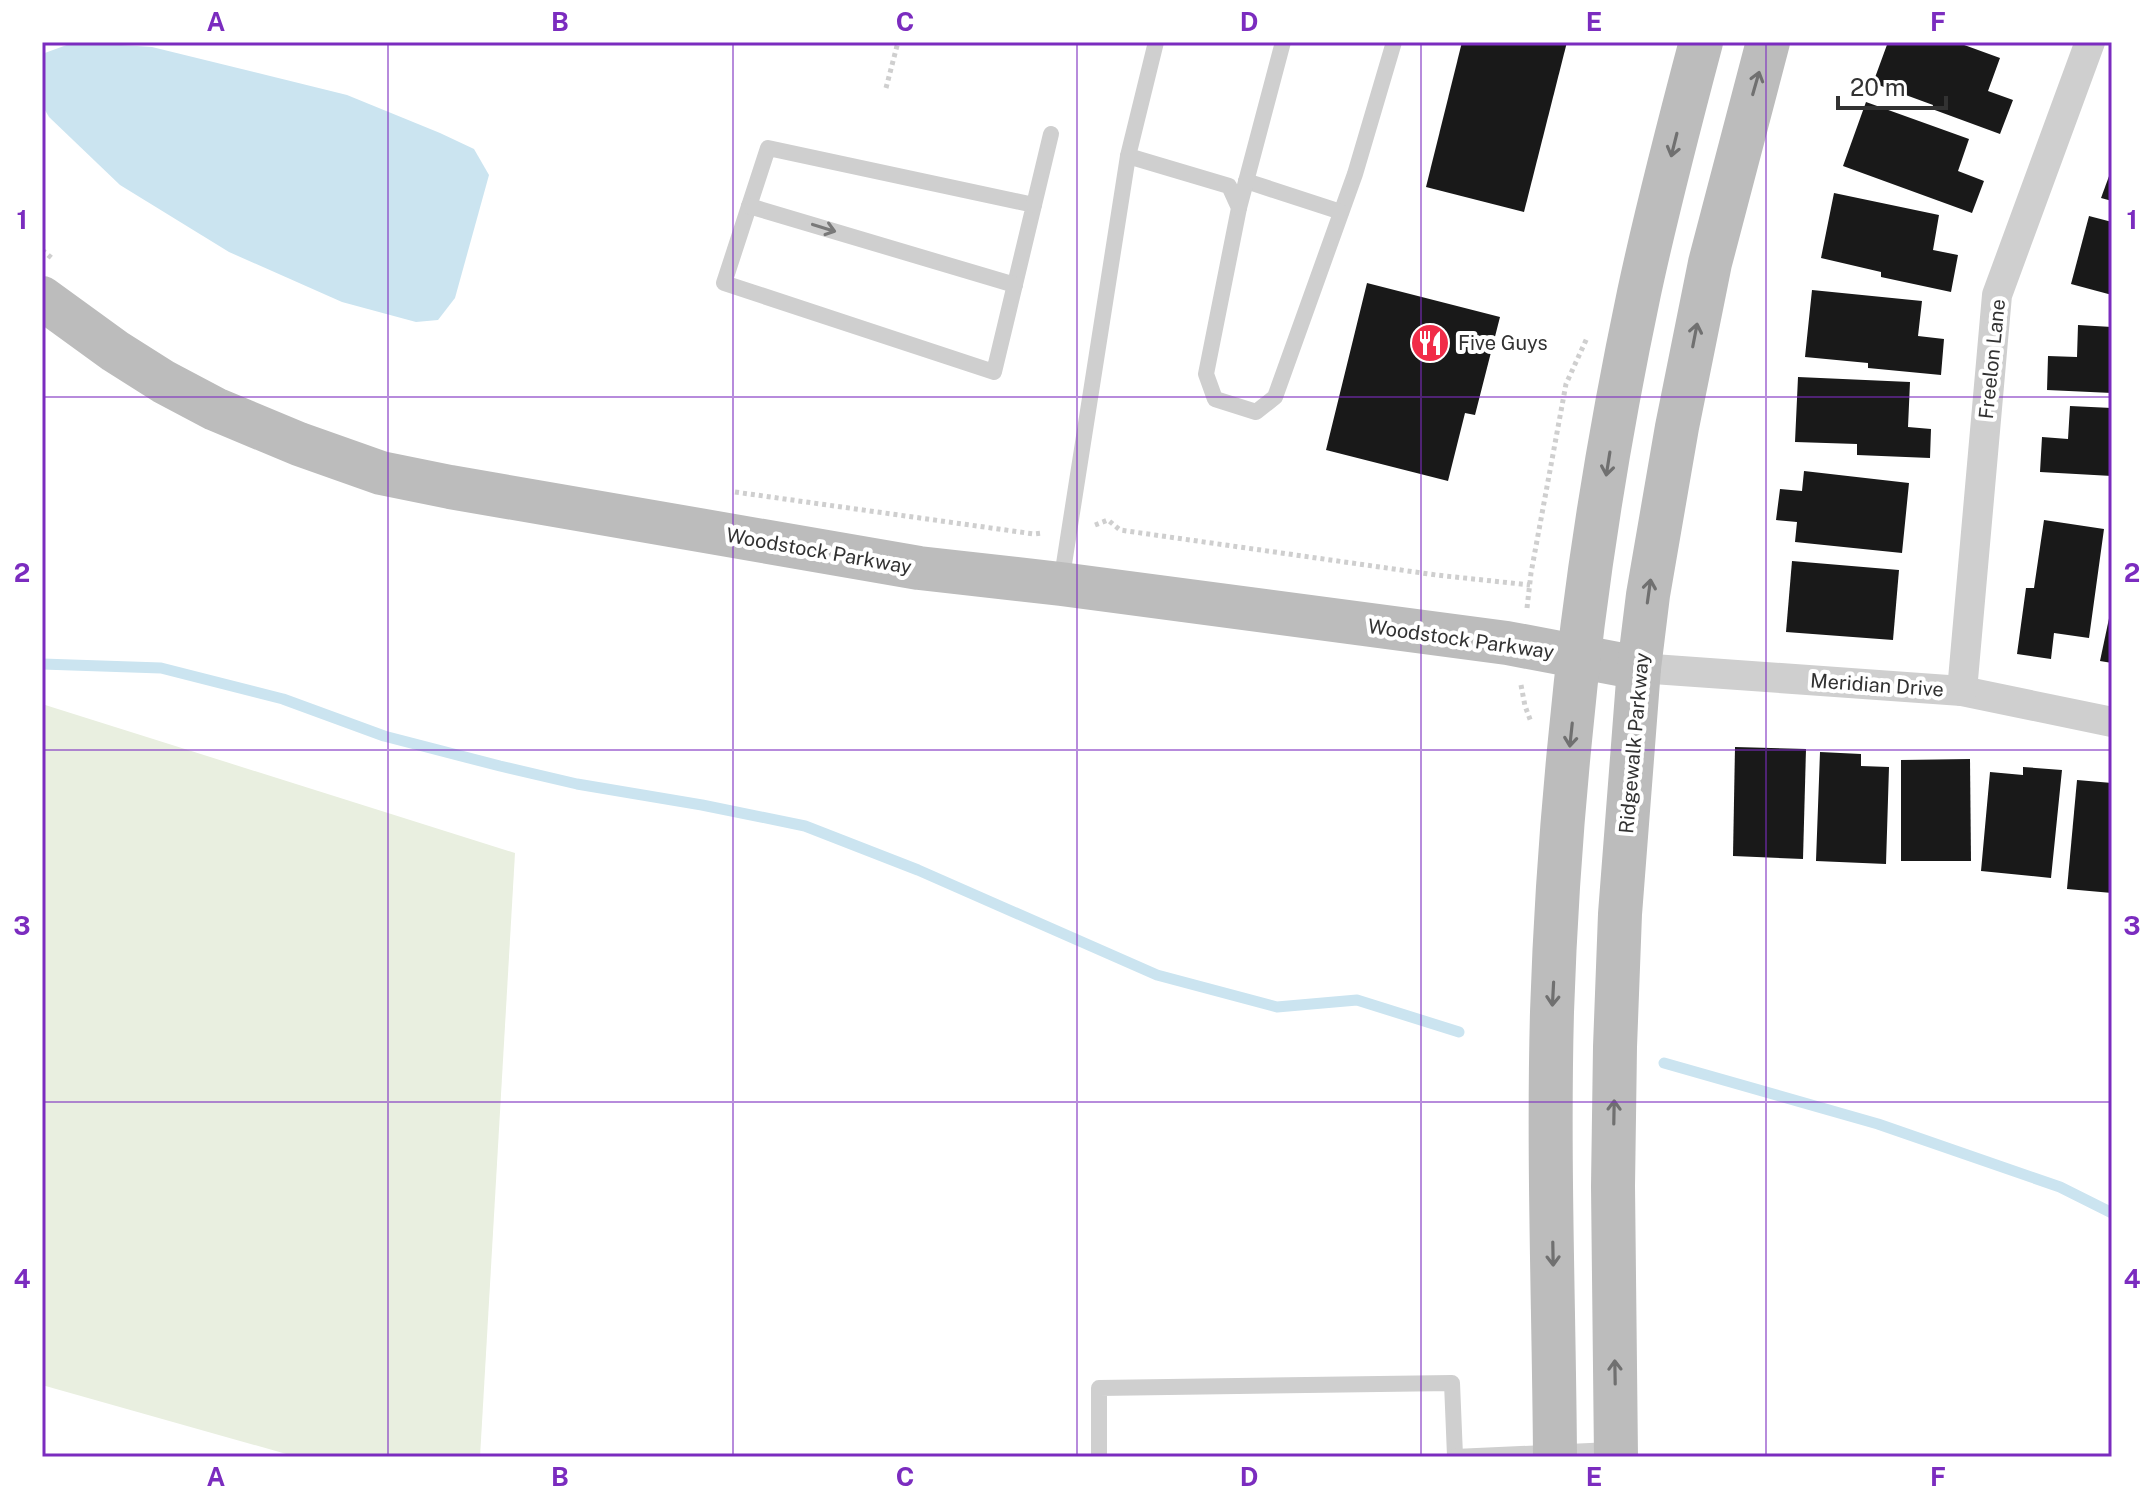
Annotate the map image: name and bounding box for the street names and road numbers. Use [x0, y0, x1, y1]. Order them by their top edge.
street label: Freelon Lane [1974, 298, 2010, 420]
street label: Woodstock Parkway [724, 523, 914, 579]
street label: Woodstock Parkway [1366, 614, 1556, 664]
street label: Ridgewalk Parkway [1614, 651, 1654, 835]
street label: Meridian Drive [1809, 668, 1945, 702]

